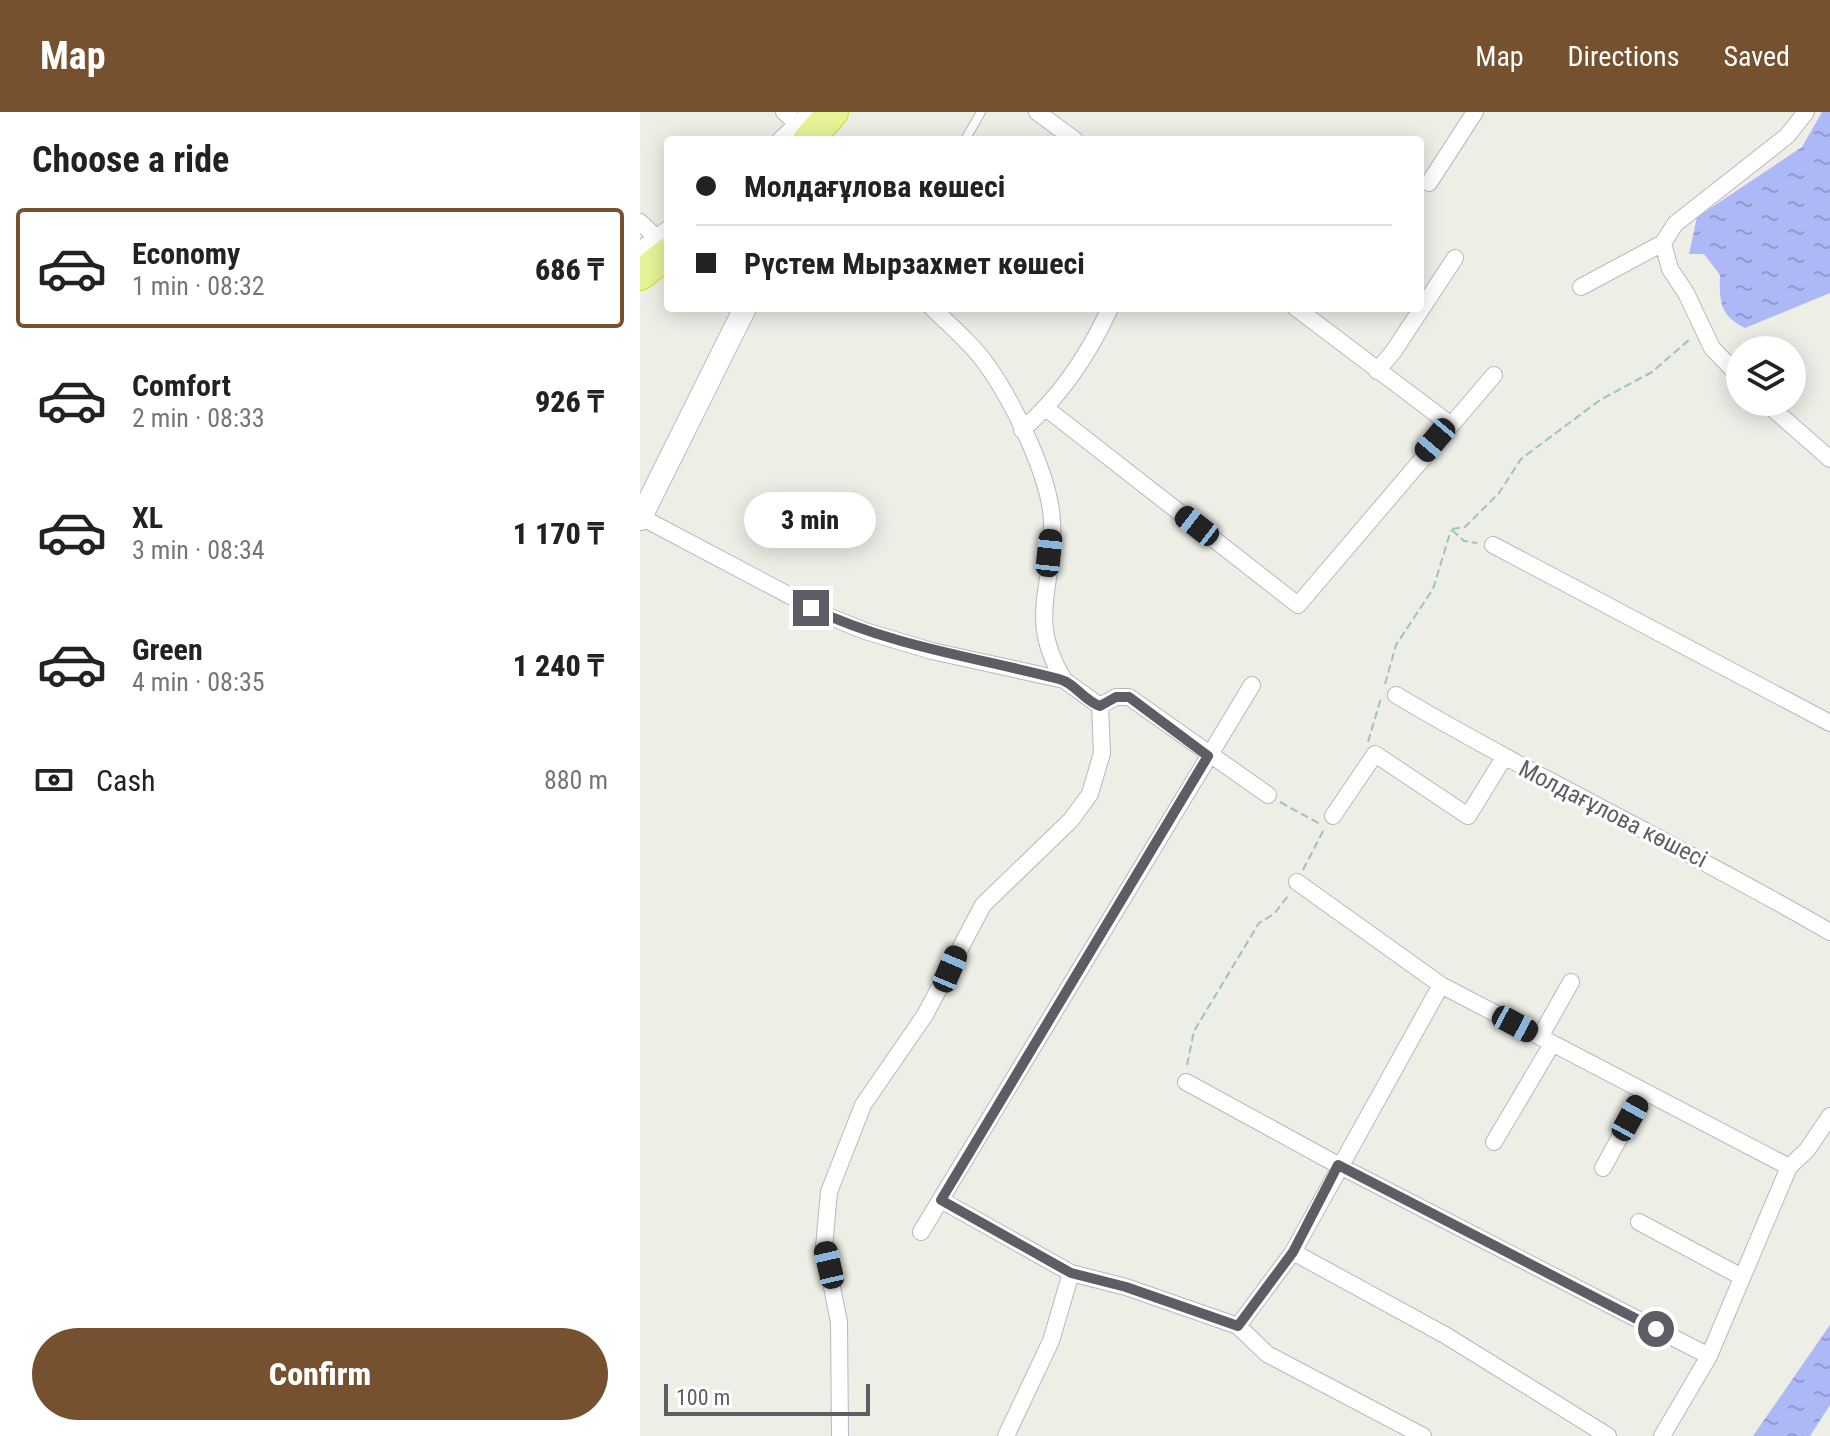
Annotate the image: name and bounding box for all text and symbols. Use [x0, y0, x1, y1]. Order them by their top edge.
text: Map [40, 34, 106, 78]
text: Map [1475, 40, 1524, 73]
text: Directions [1568, 40, 1679, 73]
text: Saved [1723, 40, 1790, 73]
text: Choose a ride [32, 139, 229, 181]
text: Молдағұлова көшесі [744, 169, 1005, 204]
icon: car [36, 232, 108, 304]
text: Economy [132, 236, 240, 271]
text: Рүстем Мырзахмет көшесі [744, 246, 1085, 281]
text: 686 ₸ [535, 252, 604, 287]
text: 1 min · 08:32 [132, 271, 265, 301]
map controls [1726, 336, 1806, 416]
button: layers [1726, 336, 1806, 416]
icon: car [36, 364, 108, 436]
text: Comfort [132, 368, 231, 403]
text: 926 ₸ [535, 384, 604, 419]
text: 2 min · 08:33 [132, 403, 265, 433]
car [1410, 414, 1460, 466]
callout: 3 min [745, 492, 877, 548]
icon: car [36, 496, 108, 568]
text: XL [132, 500, 163, 535]
car [1171, 502, 1223, 550]
text: 3 min [781, 505, 839, 535]
text: 1 170 ₸ [513, 516, 604, 551]
car [1035, 528, 1063, 578]
text: 3 min · 08:34 [132, 535, 265, 565]
route end [793, 590, 829, 626]
icon: car [36, 628, 108, 700]
text: Green [132, 632, 203, 667]
text: 1 240 ₸ [513, 648, 604, 683]
text: 4 min · 08:35 [132, 667, 265, 697]
street label: Молдағұлова көшесі [1514, 754, 1712, 874]
icon: cash [32, 758, 76, 802]
text: Cash [96, 763, 156, 798]
text: 880 m [544, 765, 608, 795]
car [930, 942, 970, 996]
car [1488, 1002, 1542, 1046]
car [1608, 1091, 1652, 1145]
car [812, 1239, 846, 1291]
route start [1638, 1311, 1674, 1347]
button: Confirm [32, 1328, 608, 1420]
scale bar [664, 1380, 870, 1416]
text: 100 m [676, 1385, 730, 1410]

